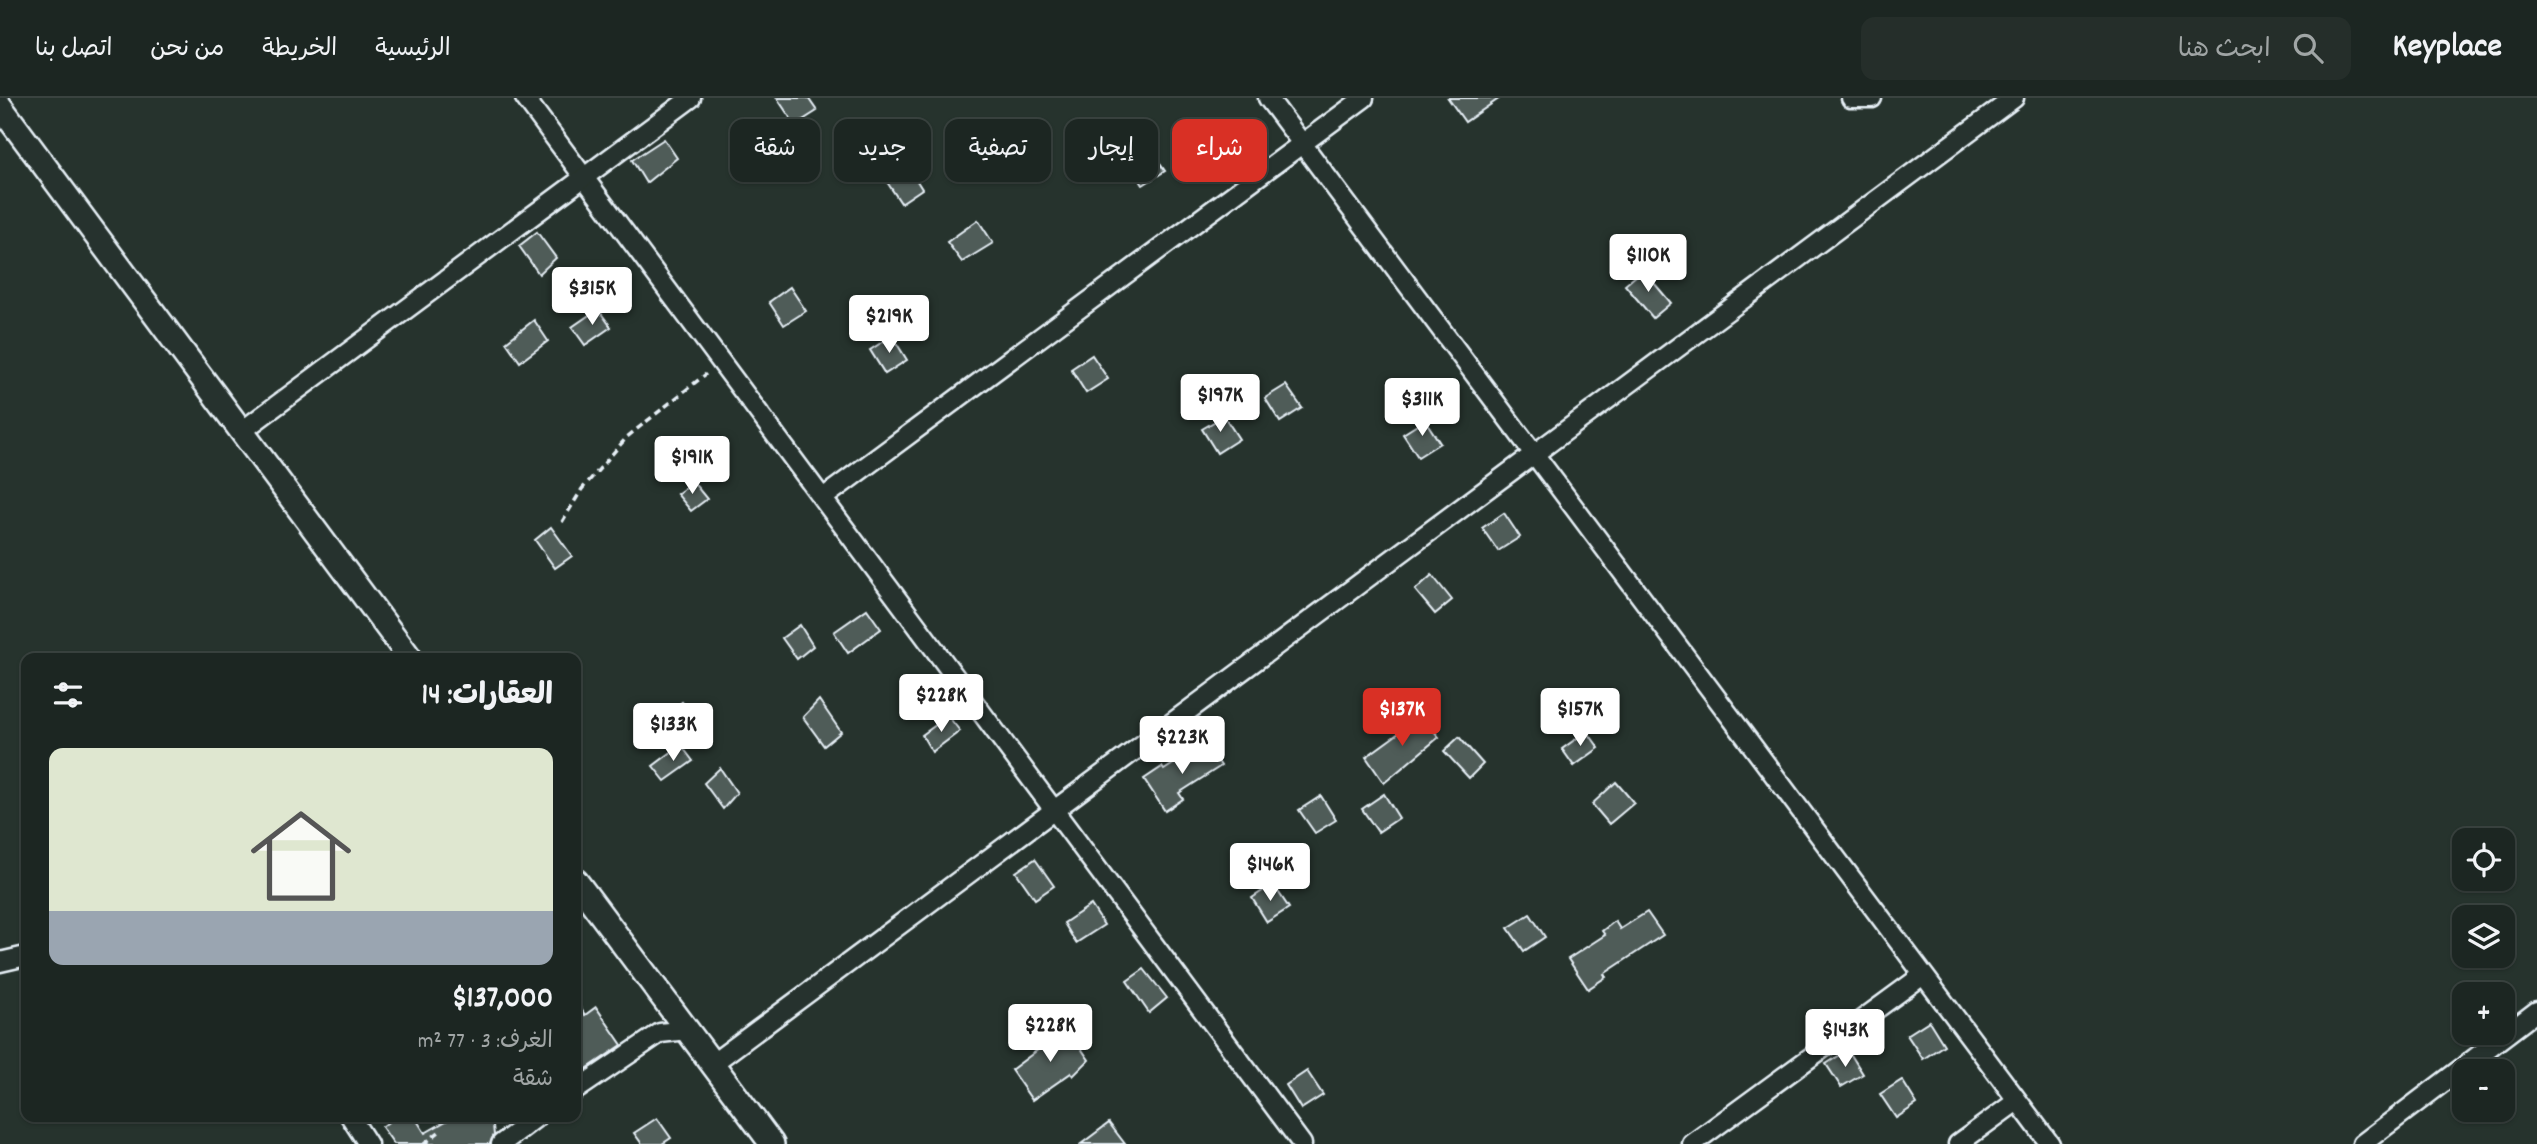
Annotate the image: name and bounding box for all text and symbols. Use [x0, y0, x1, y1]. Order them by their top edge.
search box [1861, 17, 2351, 80]
text: Keyplace [2393, 25, 2502, 72]
icon: search [2289, 29, 2327, 67]
text: ابحث هنا [2178, 32, 2271, 69]
text: اتصل بنا [35, 33, 112, 67]
text: من نحن [150, 33, 224, 67]
text: الخريطة [262, 33, 337, 67]
text: الرئيسية [375, 33, 451, 67]
chip: شقة [730, 119, 820, 182]
chip: جديد [834, 119, 931, 182]
chip: تصفية [945, 119, 1051, 182]
chip: إيجار [1065, 119, 1158, 182]
chip: شراء [1172, 119, 1267, 182]
pin: $110K [1599, 234, 1697, 294]
text: $110K [1626, 240, 1670, 273]
pin: $315K [543, 268, 641, 327]
text: $315K [568, 273, 616, 306]
pin: $219K [840, 296, 938, 355]
text: $219K [865, 301, 913, 334]
pin: $197K [1171, 374, 1269, 434]
pin: $311K [1373, 378, 1471, 438]
text: $197K [1197, 380, 1243, 413]
text: $311K [1401, 384, 1443, 417]
pin: $191K [643, 436, 741, 496]
text: $191K [671, 442, 713, 475]
pin: $228K [892, 674, 990, 734]
icon: filters [49, 676, 87, 714]
text: العقارات: 14 [422, 676, 553, 719]
text: $228K [915, 680, 967, 713]
pin: $137K [1353, 688, 1451, 748]
pin: $157K [1531, 688, 1629, 748]
text: $137K [1379, 694, 1425, 727]
text: $157K [1557, 694, 1603, 727]
pin: $133K [624, 704, 722, 763]
text: $133K [649, 709, 697, 742]
pin: $223K [1133, 716, 1231, 776]
text: $223K [1156, 722, 1208, 755]
icon: home [238, 793, 364, 919]
map controls [2452, 828, 2515, 1122]
button: locate [2452, 828, 2515, 891]
pin: $146K [1221, 844, 1319, 903]
text: $146K [1246, 849, 1294, 882]
button: layers [2452, 905, 2515, 968]
text: $137,000 [452, 979, 553, 1022]
button: + [2452, 982, 2515, 1045]
pin: $228K [1001, 1004, 1099, 1064]
text: $228K [1024, 1010, 1076, 1043]
pin: $143K [1796, 1010, 1894, 1069]
text: $143K [1821, 1015, 1869, 1048]
text: الغرف: 3 · 77 m² [418, 1026, 553, 1059]
button: − [2452, 1059, 2515, 1122]
text: شقة [513, 1064, 553, 1097]

